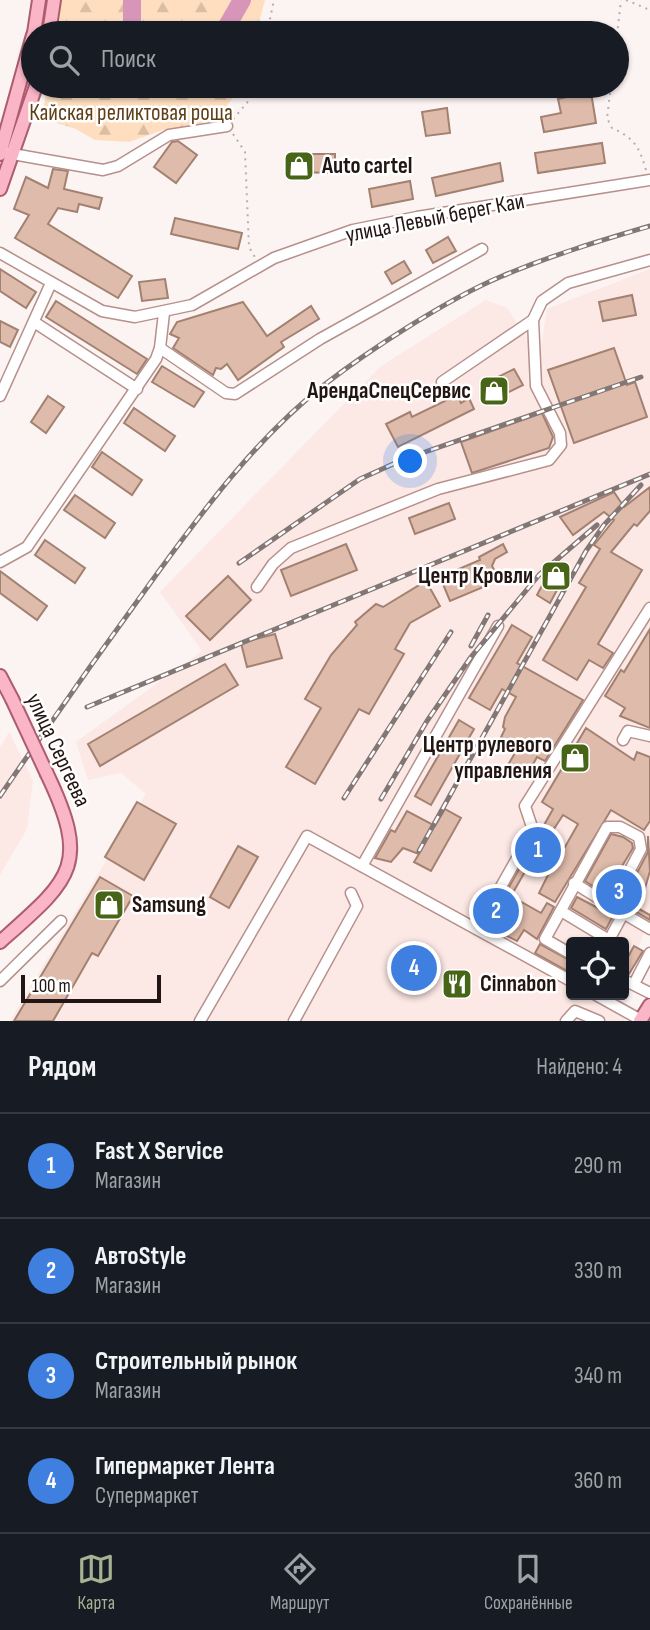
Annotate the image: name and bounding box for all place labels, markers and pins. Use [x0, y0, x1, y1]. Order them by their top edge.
shop icon: Auto cartel [282, 149, 316, 183]
place label: Auto cartel [321, 152, 412, 180]
shop icon: АрендаСпецСервис [477, 374, 511, 408]
place label: АрендаСпецСервис [306, 377, 471, 405]
shop icon: Центр Кровли [539, 559, 573, 593]
place label: Центр Кровли [418, 562, 533, 590]
place label: Центр рулевого управления [423, 731, 552, 785]
shop icon: Центр рулевого управления [558, 741, 592, 775]
pin: 1 [515, 824, 561, 876]
pin: 3 [596, 866, 642, 918]
pin: 2 [473, 885, 519, 937]
shop icon: Samsung [92, 888, 126, 922]
place label: Samsung [132, 891, 206, 919]
pin: 4 [391, 942, 437, 994]
restaurant icon: Cinnabon [440, 967, 474, 1001]
place label: Cinnabon [480, 970, 557, 998]

